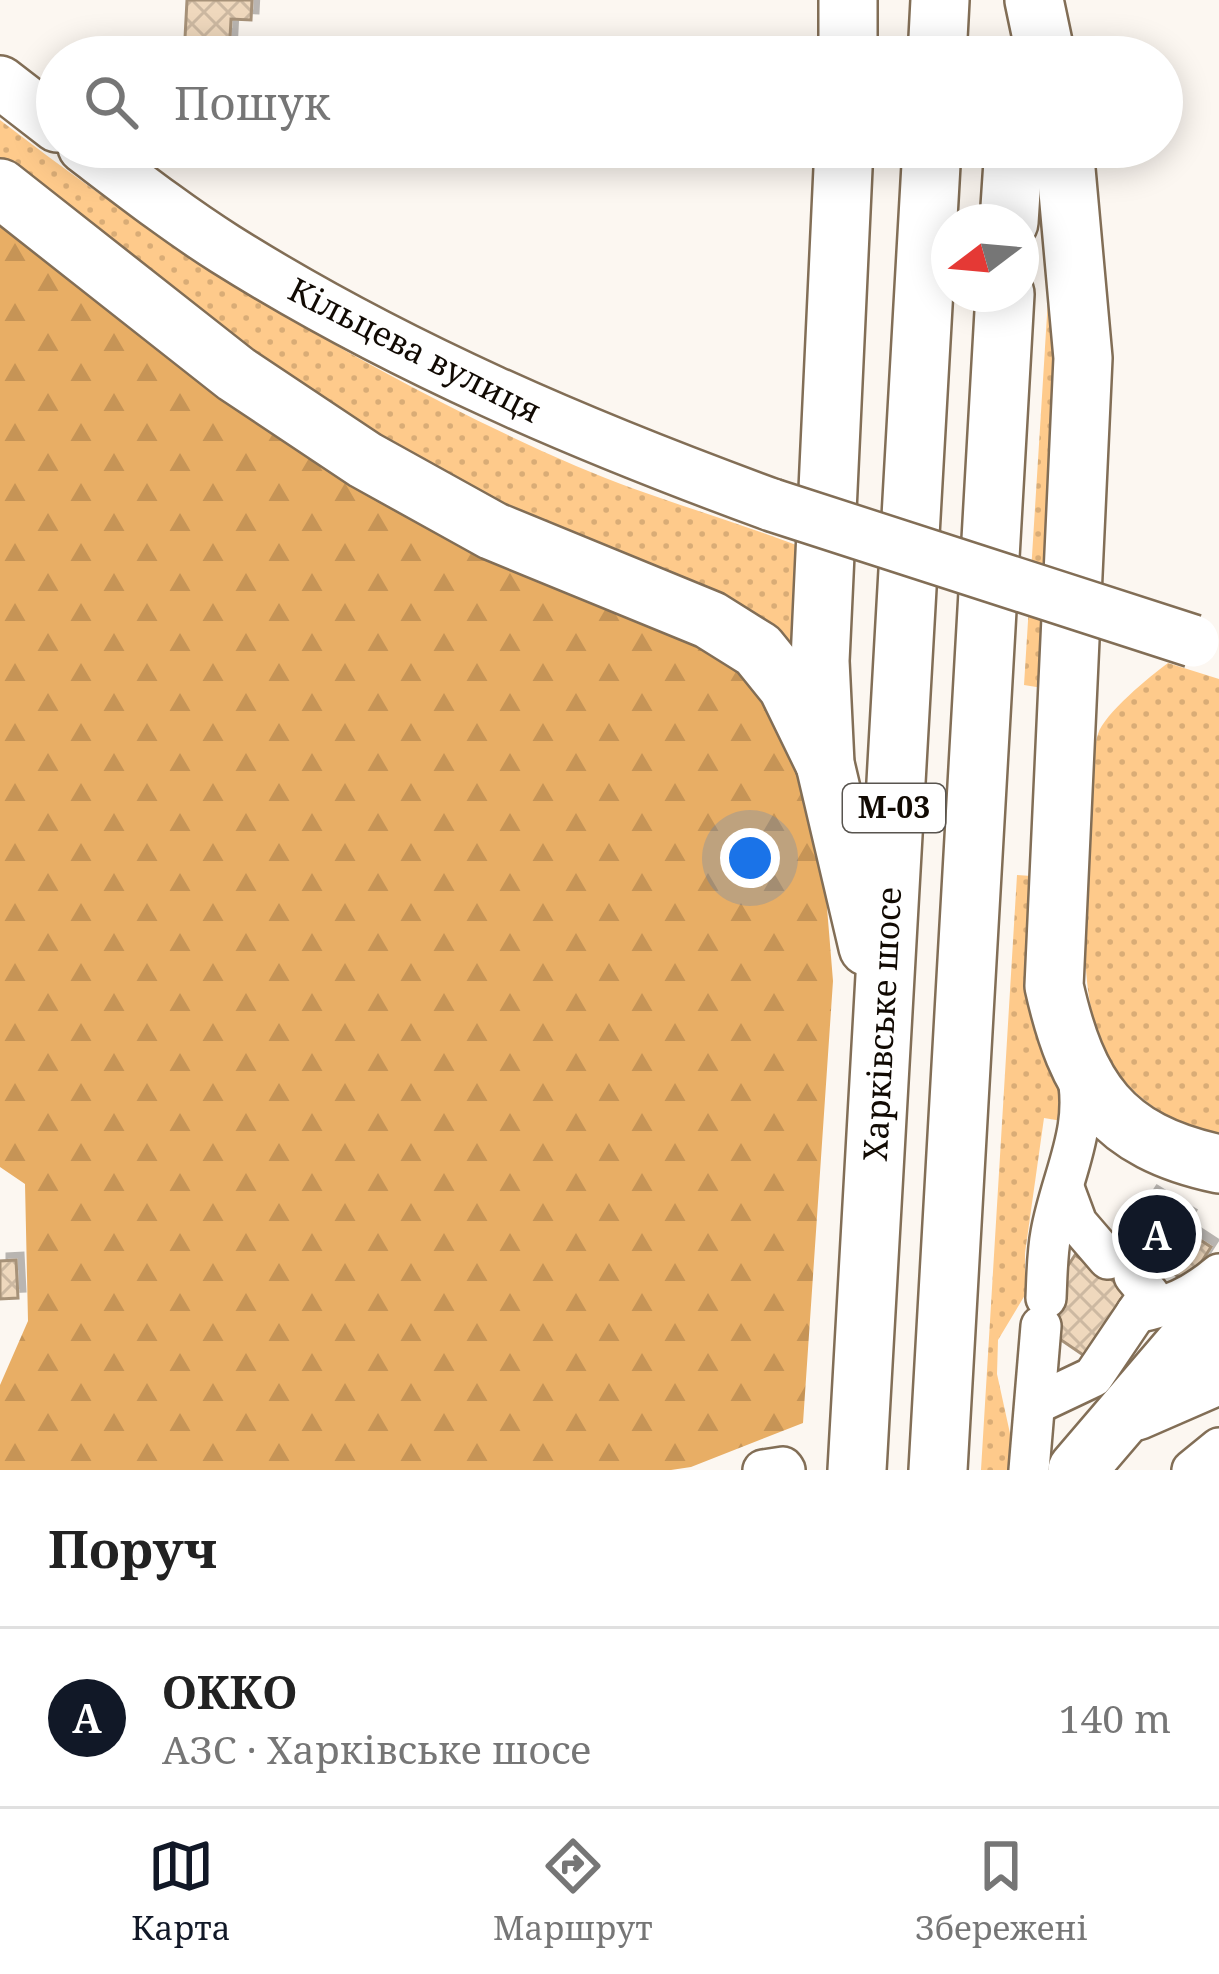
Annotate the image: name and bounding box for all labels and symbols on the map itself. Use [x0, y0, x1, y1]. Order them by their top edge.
north arrow [931, 204, 1039, 312]
street label: Кільцева вулиця [281, 266, 549, 433]
road number: М-03 [843, 784, 945, 832]
your location [720, 828, 780, 888]
street label: Харківське шосе [852, 886, 911, 1162]
pin: A [1118, 1189, 1196, 1279]

